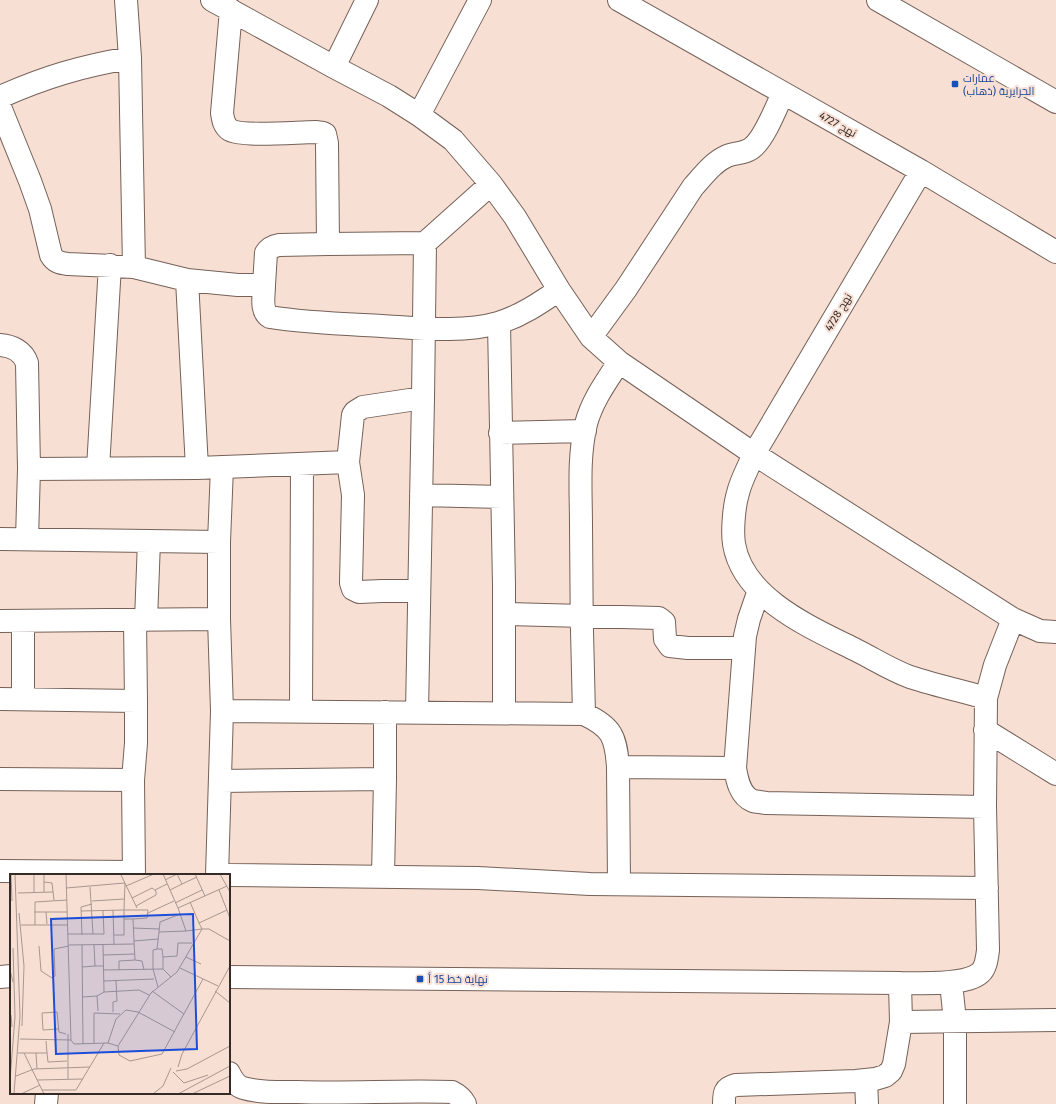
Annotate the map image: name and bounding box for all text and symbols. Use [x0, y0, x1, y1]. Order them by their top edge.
place label: عمارات الحرايرية (ذهاب) [963, 72, 1034, 98]
marker: عمارات الحرايرية (ذهاب) [950, 79, 960, 89]
street label: نهج 4727 [816, 109, 859, 141]
street label: نهج 4728 [822, 291, 856, 334]
inset map [10, 874, 230, 1094]
place label: نهاية خط 15 أ [428, 972, 488, 986]
marker: نهاية خط 15 أ [415, 974, 425, 984]

